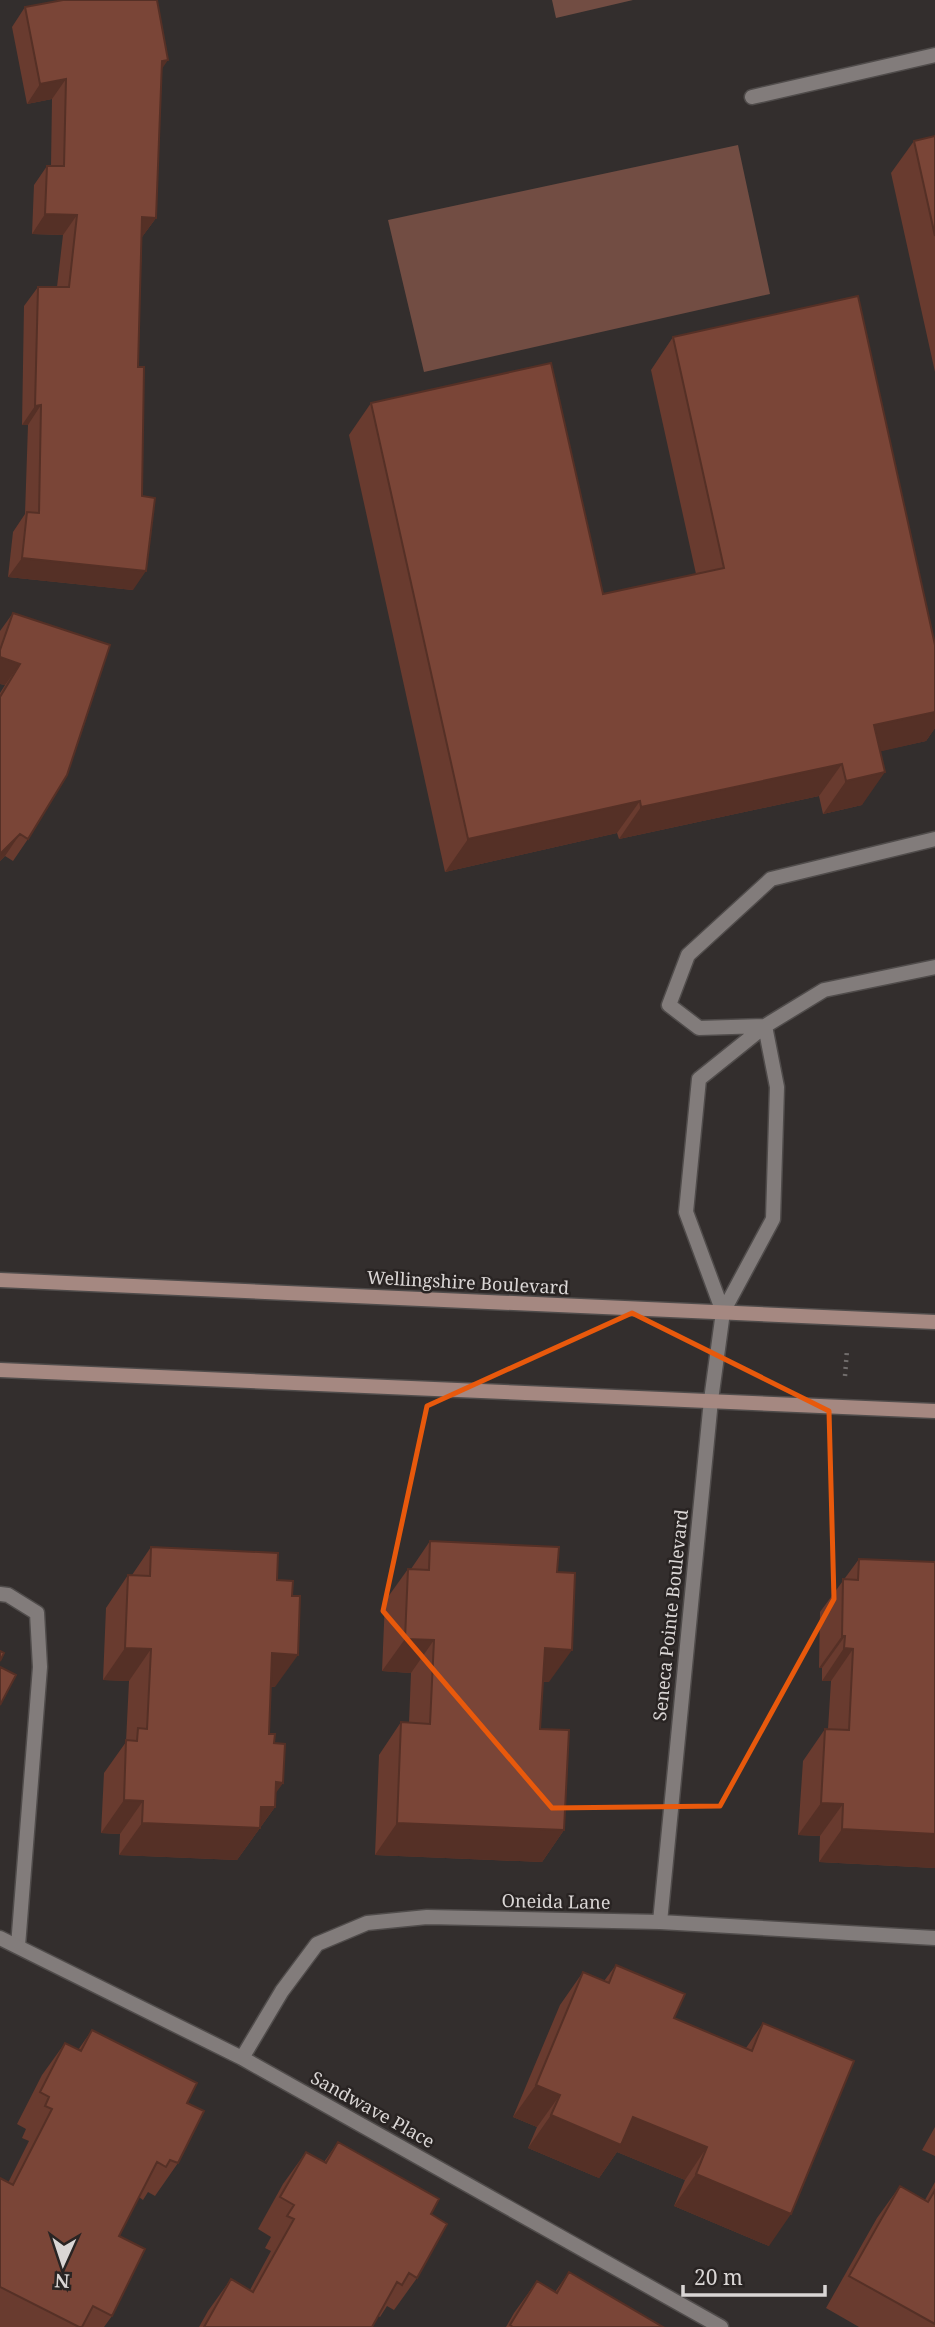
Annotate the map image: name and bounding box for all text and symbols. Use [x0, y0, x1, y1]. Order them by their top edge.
street label: Wellingshire Boulevard [366, 1265, 570, 1299]
street label: Seneca Pointe Boulevard [647, 1508, 693, 1722]
street label: Oneida Lane [501, 1888, 611, 1914]
street label: Sandwave Place [307, 2065, 439, 2153]
north arrow [28, 2229, 98, 2299]
scale bar [683, 2254, 825, 2298]
text: 20 m [694, 2263, 743, 2291]
text: N [54, 2268, 70, 2294]

